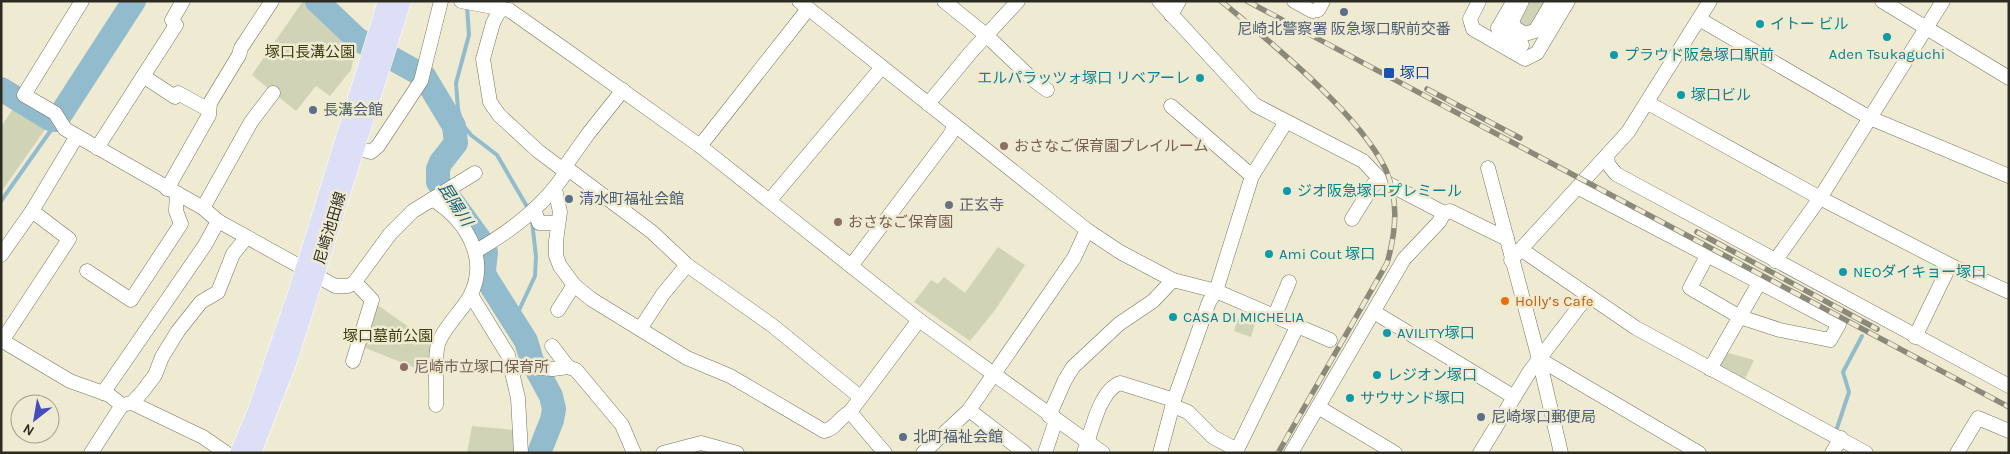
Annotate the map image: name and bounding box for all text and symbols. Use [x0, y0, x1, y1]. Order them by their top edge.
marker: 尼崎北警察署 阪急塚口駅前交番 [1338, 6, 1350, 18]
place label: イトー ビル [1770, 15, 1849, 33]
marker: イトー ビル [1754, 18, 1766, 30]
place label: 尼崎北警察署 阪急塚口駅前交番 [1237, 20, 1451, 38]
marker: Aden Tsukaguchi [1881, 31, 1893, 43]
park label: 塚口長溝公園 [265, 43, 355, 61]
place label: Aden Tsukaguchi [1829, 45, 1945, 63]
place label: プラウド阪急塚口駅前 [1624, 46, 1774, 64]
marker: プラウド阪急塚口駅前 [1608, 49, 1620, 61]
place label: 塚口 [1400, 64, 1430, 82]
marker: 塚口 [1382, 66, 1396, 80]
place label: エルパラッツォ塚口 リベアーレ [977, 69, 1190, 87]
marker: エルパラッツォ塚口 リベアーレ [1194, 72, 1206, 84]
place label: 塚口ビル [1691, 86, 1751, 104]
marker: 塚口ビル [1675, 89, 1687, 101]
place label: 長溝会館 [323, 101, 383, 119]
marker: 長溝会館 [307, 104, 319, 116]
place label: おさなご保育園プレイルーム [1014, 137, 1209, 155]
marker: おさなご保育園プレイルーム [998, 140, 1010, 152]
water label: 昆陽川 [435, 179, 478, 231]
place label: ジオ阪急塚口プレミール [1297, 182, 1462, 200]
marker: ジオ阪急塚口プレミール [1281, 185, 1293, 197]
street label: 尼崎池田線 [310, 189, 350, 267]
place label: 清水町福祉会館 [579, 190, 684, 208]
marker: 清水町福祉会館 [563, 193, 575, 205]
place label: 正玄寺 [959, 196, 1004, 214]
marker: 正玄寺 [943, 199, 955, 211]
place label: おさなご保育園 [848, 213, 953, 231]
marker: おさなご保育園 [832, 216, 844, 228]
place label: Ami Cout 塚口 [1279, 245, 1375, 263]
marker: Ami Cout 塚口 [1263, 248, 1275, 260]
place label: NEOダイキョー塚口 [1853, 263, 1986, 281]
marker: NEOダイキョー塚口 [1837, 266, 1849, 278]
place label: Holly’s Cafe [1515, 292, 1594, 310]
marker: Holly’s Cafe [1499, 295, 1511, 307]
place label: CASA DI MICHELIA [1183, 308, 1304, 326]
marker: CASA DI MICHELIA [1167, 311, 1179, 323]
place label: AVILITY塚口 [1397, 324, 1475, 342]
park label: 塚口墓前公園 [343, 327, 433, 345]
marker: AVILITY塚口 [1381, 327, 1393, 339]
place label: 尼崎市立塚口保育所 [414, 358, 549, 376]
marker: 尼崎市立塚口保育所 [398, 361, 410, 373]
place label: レジオン塚口 [1387, 366, 1477, 384]
marker: レジオン塚口 [1371, 369, 1383, 381]
place label: サウサンド塚口 [1360, 389, 1465, 407]
marker: サウサンド塚口 [1344, 392, 1356, 404]
north arrow [10, 394, 60, 444]
place label: 尼崎塚口郵便局 [1491, 408, 1596, 426]
marker: 尼崎塚口郵便局 [1475, 411, 1487, 423]
text: N [20, 420, 37, 440]
place label: 北町福祉会館 [913, 428, 1003, 446]
marker: 北町福祉会館 [897, 431, 909, 443]

